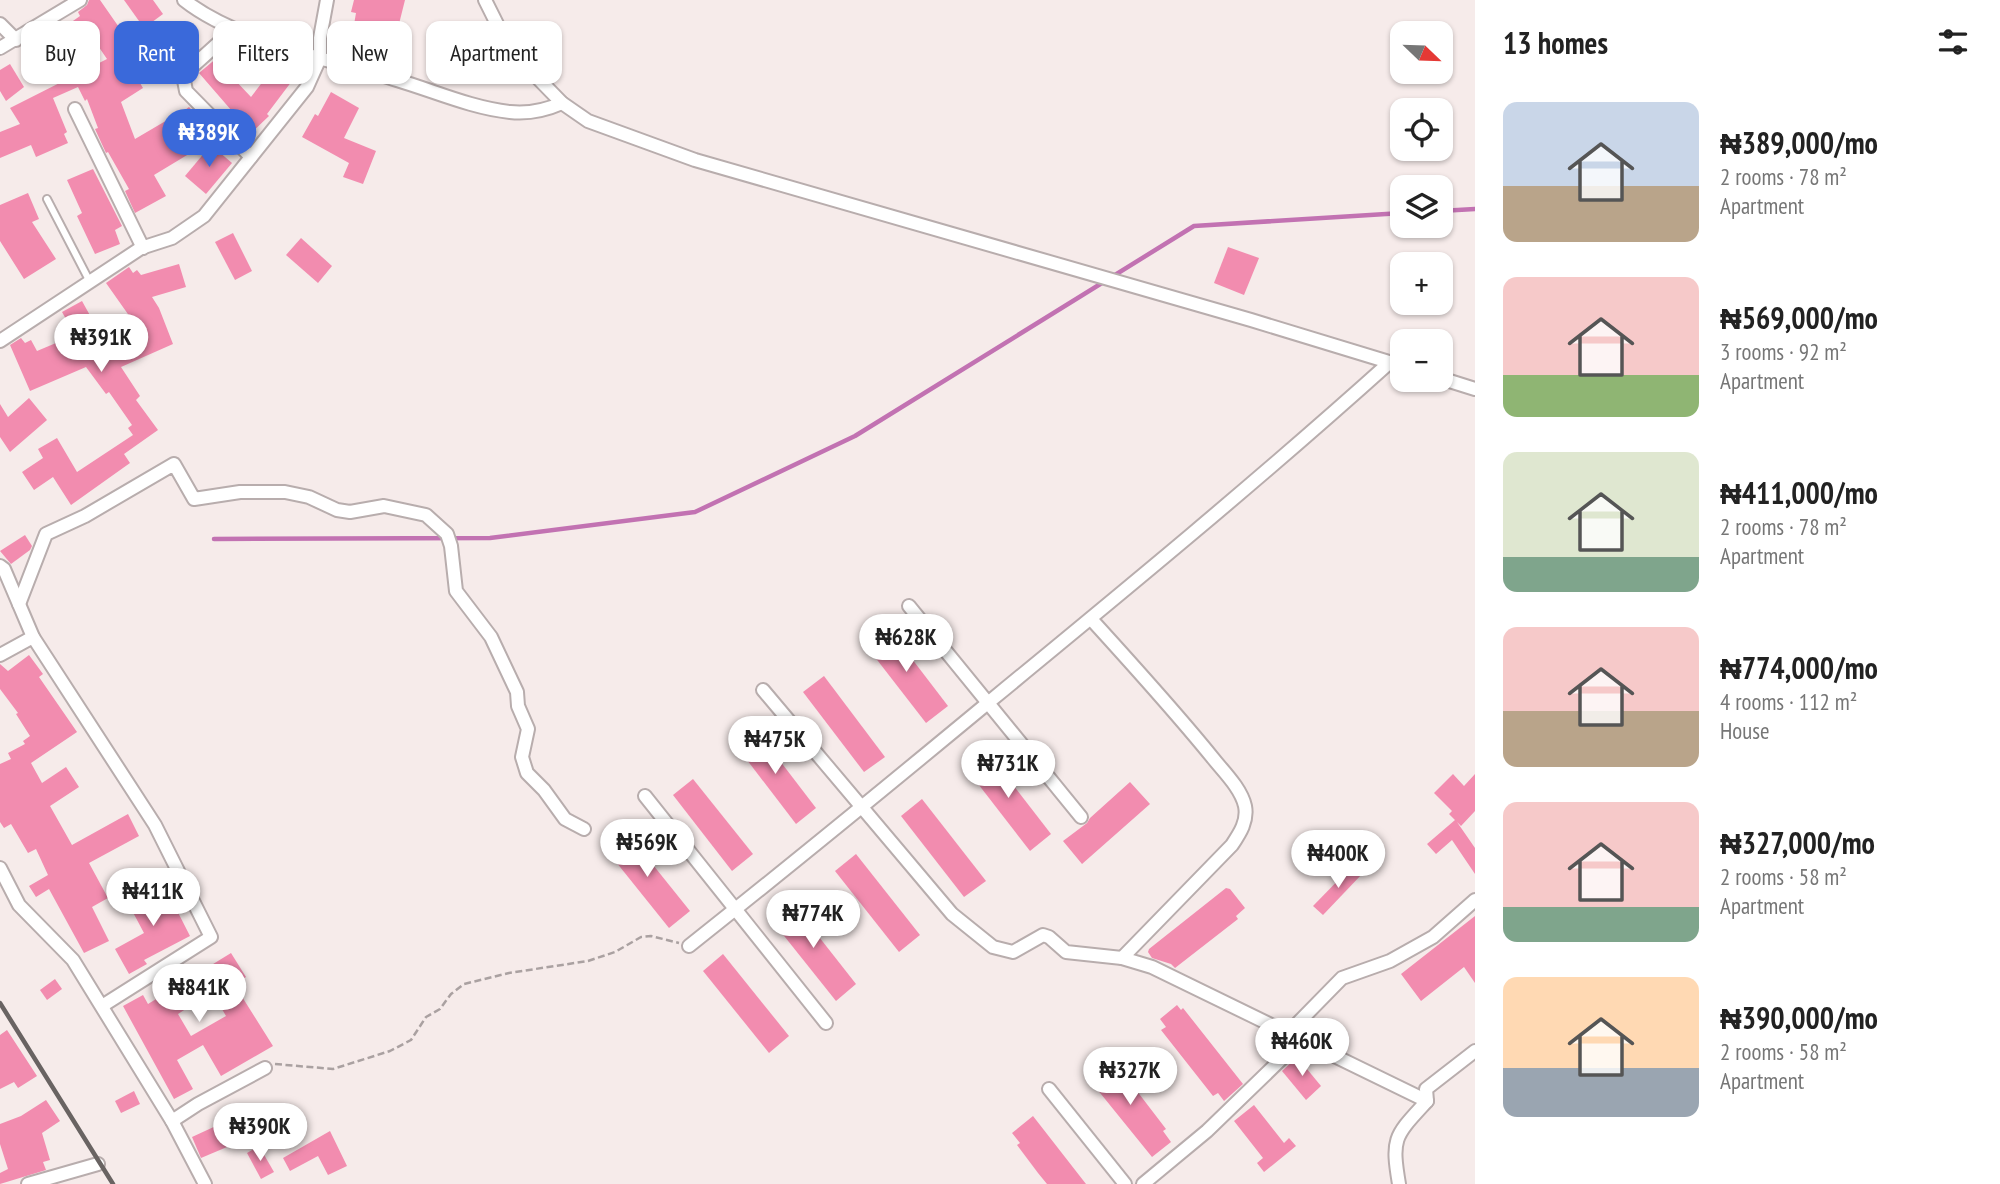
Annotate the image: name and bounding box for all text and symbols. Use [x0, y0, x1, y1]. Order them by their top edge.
chip: Buy [21, 21, 100, 84]
chip: Rent [114, 21, 199, 84]
chip: Filters [213, 21, 313, 84]
chip: New [327, 21, 412, 84]
chip: Apartment [426, 21, 562, 84]
north arrow [1390, 21, 1452, 84]
map controls [1390, 21, 1453, 392]
text: 13 homes [1503, 23, 1608, 62]
icon: filters [1934, 23, 1972, 61]
button: locate [1390, 98, 1453, 161]
pin: ₦389K [160, 110, 258, 169]
text: ₦389K [178, 117, 240, 146]
text: ₦389,000/mo [1720, 123, 1878, 162]
icon: home [1559, 130, 1643, 214]
text: 2 rooms · 78 m² [1720, 162, 1847, 191]
button: layers [1390, 175, 1453, 238]
text: Apartment [1720, 191, 1804, 220]
button: + [1390, 252, 1453, 315]
text: ₦569,000/mo [1720, 298, 1878, 337]
icon: home [1559, 305, 1643, 389]
pin: ₦391K [52, 314, 150, 374]
text: ₦391K [70, 322, 132, 351]
button: − [1390, 329, 1453, 392]
text: 3 rooms · 92 m² [1720, 337, 1847, 366]
text: Apartment [1720, 366, 1804, 395]
text: ₦411,000/mo [1720, 473, 1878, 512]
icon: home [1559, 480, 1643, 564]
text: 2 rooms · 78 m² [1720, 512, 1847, 541]
text: Apartment [1720, 541, 1804, 570]
pin: ₦628K [857, 614, 955, 674]
text: ₦628K [875, 622, 937, 651]
text: ₦774,000/mo [1720, 648, 1878, 687]
icon: home [1559, 655, 1643, 739]
text: 4 rooms · 112 m² [1720, 687, 1857, 716]
pin: ₦475K [726, 716, 824, 776]
text: House [1720, 716, 1770, 745]
text: ₦475K [744, 724, 806, 753]
pin: ₦731K [959, 740, 1057, 800]
text: ₦731K [977, 748, 1039, 777]
pin: ₦569K [598, 820, 696, 879]
text: ₦327,000/mo [1720, 823, 1875, 862]
text: ₦569K [616, 827, 678, 856]
pin: ₦400K [1289, 830, 1387, 890]
icon: home [1559, 830, 1643, 914]
text: ₦400K [1307, 838, 1369, 867]
text: 2 rooms · 58 m² [1720, 862, 1847, 891]
pin: ₦411K [104, 869, 202, 928]
text: ₦411K [122, 876, 184, 905]
pin: ₦774K [764, 890, 862, 950]
text: Apartment [1720, 891, 1804, 920]
text: ₦774K [782, 898, 844, 927]
pin: ₦841K [150, 964, 248, 1024]
text: ₦841K [168, 972, 230, 1001]
text: ₦390,000/mo [1720, 998, 1878, 1037]
icon: home [1559, 1005, 1643, 1089]
pin: ₦460K [1253, 1018, 1351, 1078]
text: ₦460K [1271, 1026, 1333, 1055]
text: 2 rooms · 58 m² [1720, 1037, 1847, 1066]
pin: ₦327K [1081, 1048, 1179, 1107]
text: ₦327K [1099, 1055, 1161, 1084]
text: Apartment [1720, 1066, 1804, 1095]
pin: ₦390K [211, 1104, 309, 1163]
text: ₦390K [229, 1111, 291, 1140]

